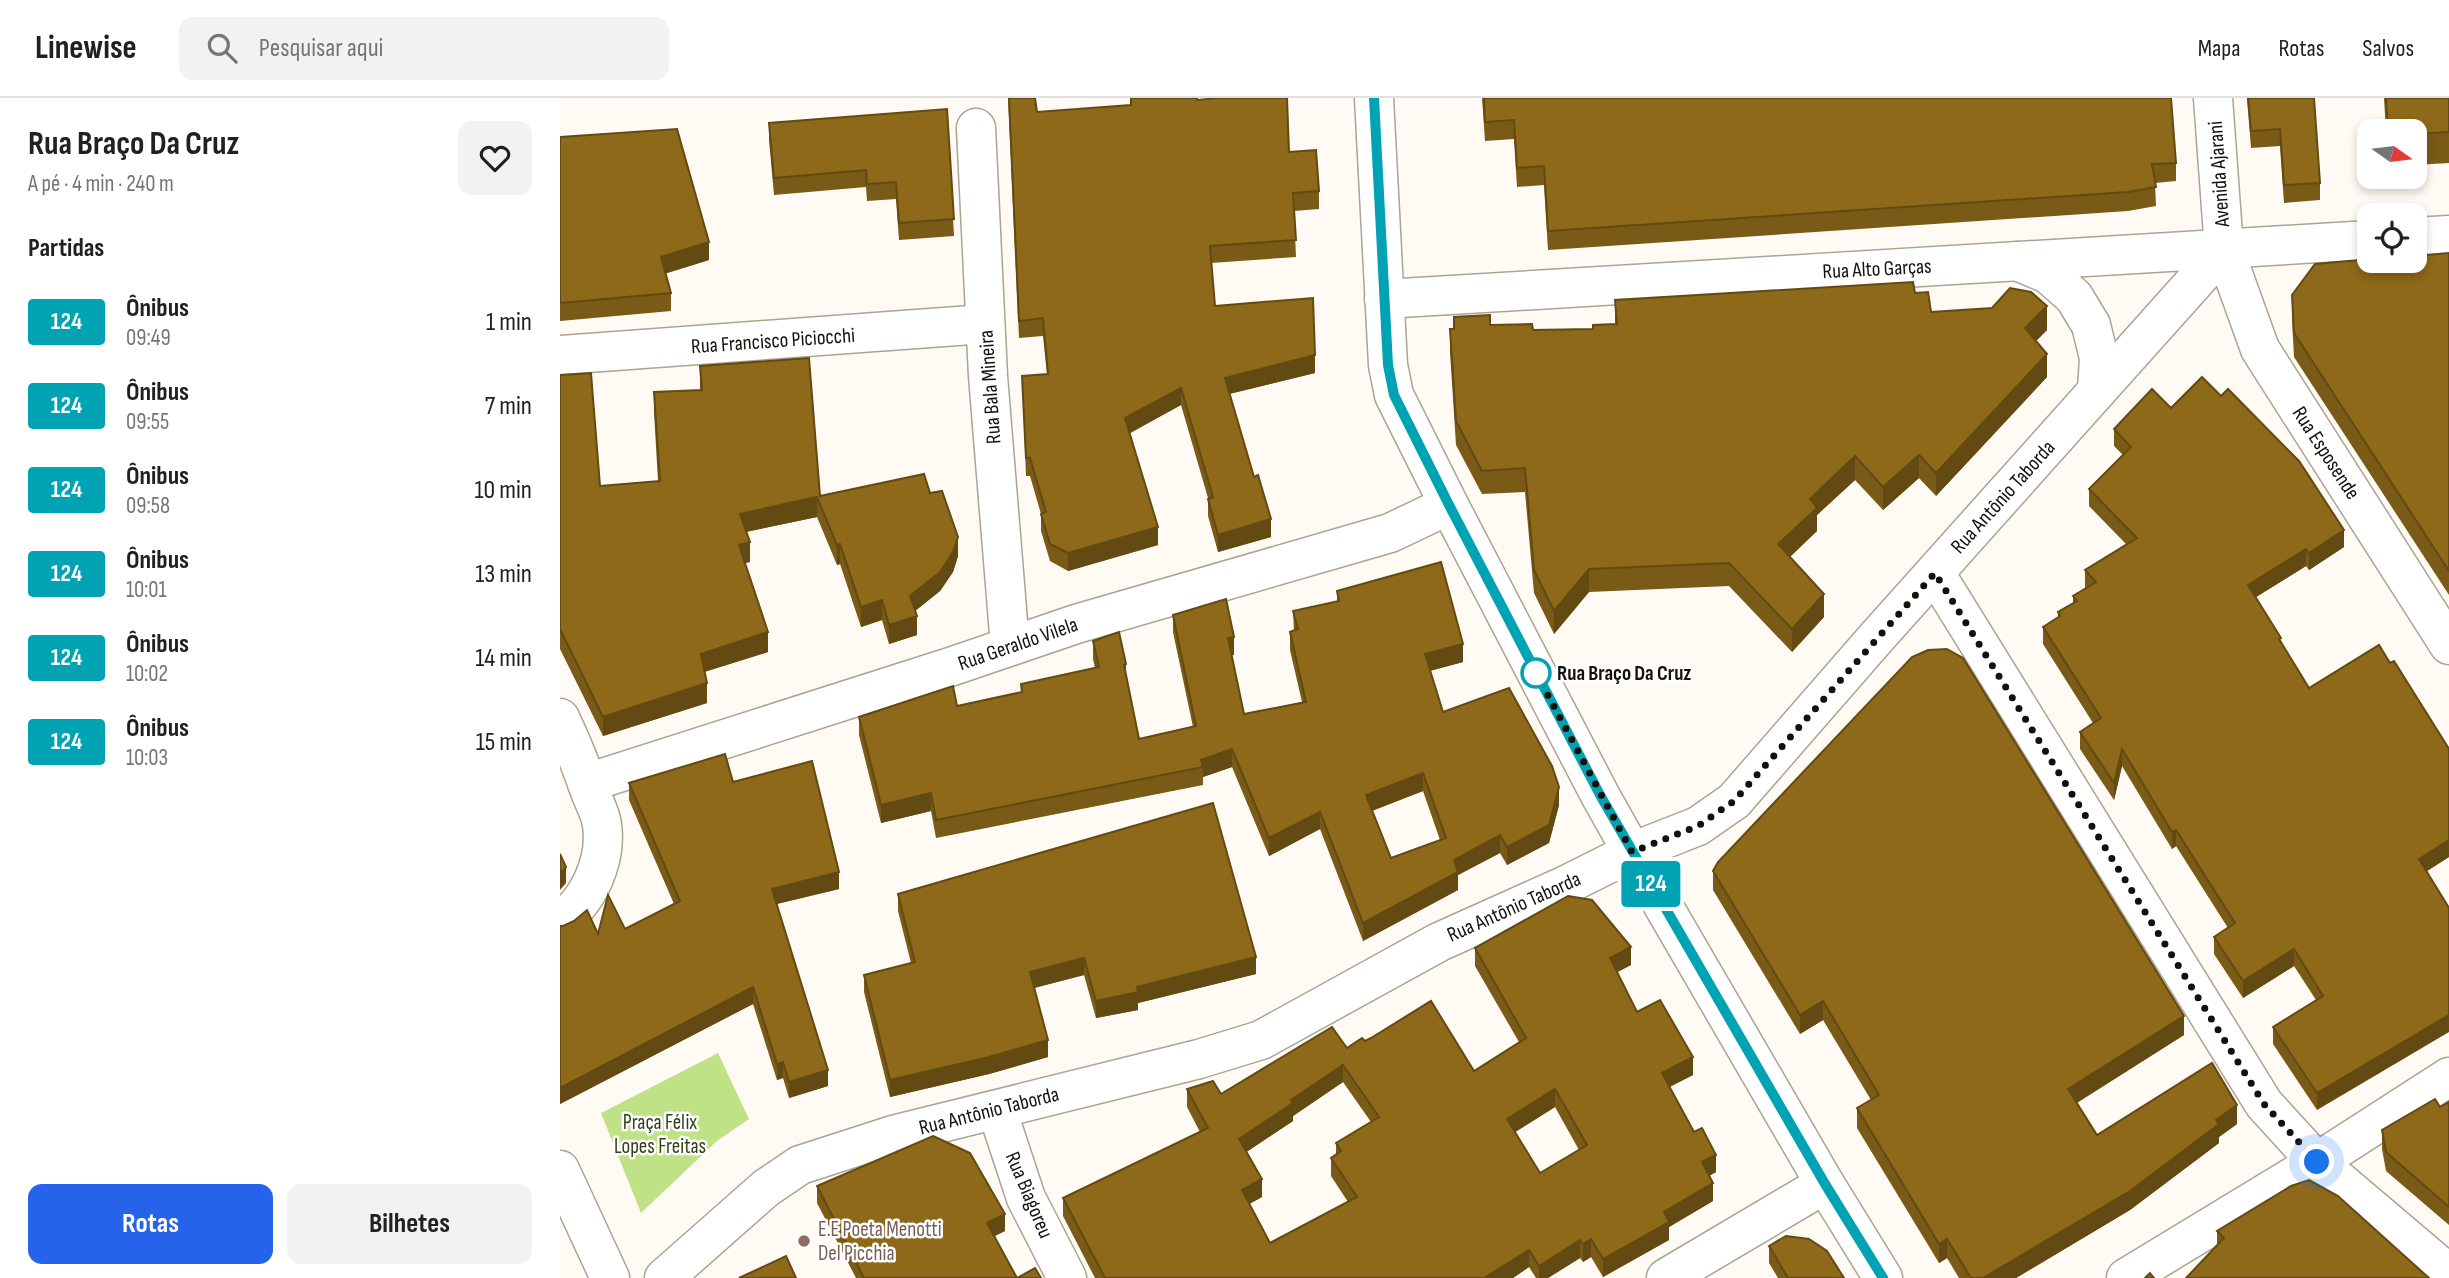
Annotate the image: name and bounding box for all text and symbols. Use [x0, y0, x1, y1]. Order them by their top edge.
search box [179, 17, 669, 80]
text: Linewise [35, 28, 137, 68]
icon: search [203, 29, 241, 67]
text: Pesquisar aqui [259, 33, 383, 64]
text: Mapa [2198, 34, 2241, 63]
text: Rotas [2279, 34, 2324, 63]
text: Salvos [2362, 34, 2414, 63]
north arrow [2357, 119, 2427, 189]
map controls [2357, 119, 2427, 273]
street label: Avenida Ajarani [2203, 120, 2235, 229]
button: heart [458, 121, 532, 195]
text: Rua Braço Da Cruz [28, 124, 239, 164]
text: A pé · 4 min · 240 m [28, 170, 174, 198]
button: locate [2357, 203, 2427, 273]
text: Partidas [28, 233, 104, 264]
street label: Rua Alto Garças [1822, 254, 1932, 284]
text: Ônibus [126, 293, 189, 324]
text: 124 [51, 307, 82, 336]
text: 1 min [486, 307, 532, 338]
street label: Rua Francisco Piciocchi [690, 323, 856, 359]
text: 09:49 [126, 324, 171, 352]
street label: Rua Bala Mineira [974, 329, 1006, 445]
text: Ônibus [126, 377, 189, 408]
text: 124 [51, 391, 82, 420]
text: 7 min [485, 391, 532, 422]
street label: Rua Esposende [2287, 402, 2365, 504]
text: 09:55 [126, 408, 169, 436]
street label: Rua Antônio Taborda [1946, 435, 2060, 559]
text: Ônibus [126, 461, 189, 492]
text: 124 [51, 475, 82, 504]
text: 10 min [475, 475, 532, 506]
text: 09:58 [126, 492, 170, 520]
text: Ônibus [126, 545, 189, 576]
text: 124 [51, 559, 82, 588]
text: 13 min [475, 559, 532, 590]
text: 10:01 [126, 576, 167, 604]
street label: Rua Geraldo Vilela [955, 612, 1081, 676]
text: Ônibus [126, 629, 189, 660]
text: 124 [51, 643, 82, 672]
text: 14 min [475, 643, 532, 674]
marker: Rua Braço Da Cruz [1521, 658, 1551, 688]
text: 10:02 [126, 660, 168, 688]
place label: Rua Braço Da Cruz [1557, 661, 1691, 686]
text: Ônibus [126, 713, 189, 744]
text: 124 [51, 727, 82, 756]
text: 15 min [476, 727, 532, 758]
text: 10:03 [126, 744, 168, 772]
line badge: 124 [1611, 861, 1691, 907]
street label: Rua Antônio Taborda [1443, 866, 1585, 948]
text: 124 [1635, 869, 1667, 898]
street label: Rua Antônio Taborda [916, 1082, 1062, 1140]
park label: Praça Félix Lopes Freitas [614, 1110, 706, 1159]
your location [2299, 1144, 2334, 1179]
street label: Rua Biagoreu [1000, 1148, 1058, 1242]
button: Rotas [28, 1184, 273, 1264]
button: Bilhetes [287, 1184, 532, 1264]
place label: E.E Poeta Menotti Del Picchia [818, 1217, 942, 1266]
marker: E.E Poeta Menotti Del Picchia [796, 1233, 812, 1249]

